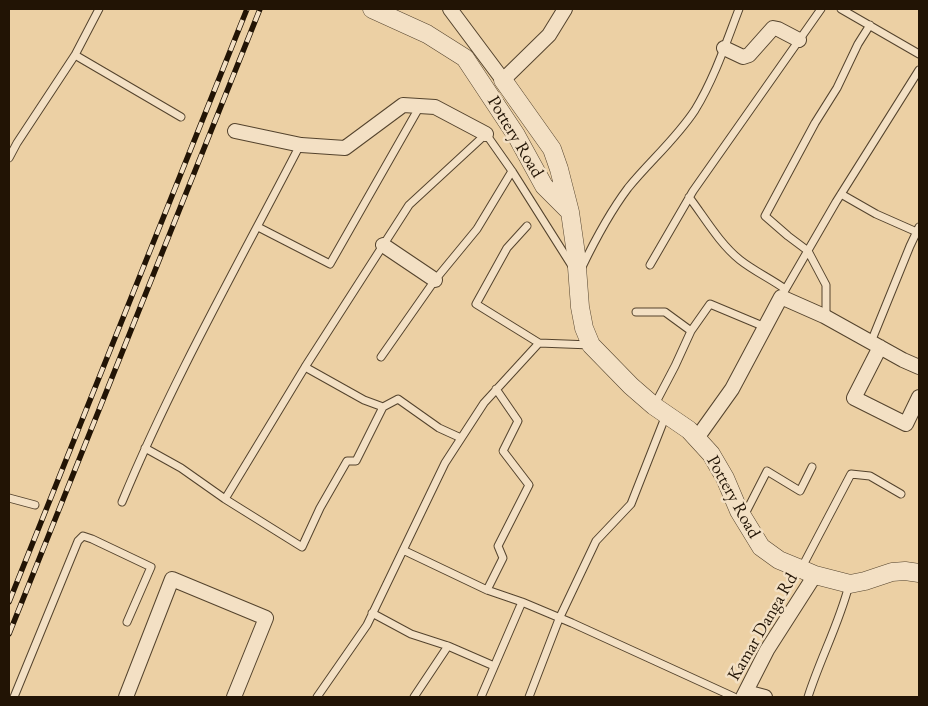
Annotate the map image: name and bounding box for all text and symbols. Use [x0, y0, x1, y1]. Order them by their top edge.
street label: Pottery Road [482, 92, 548, 182]
street label: Pottery Road [701, 452, 765, 542]
street label: Kamar Danga Rd [723, 569, 803, 685]

